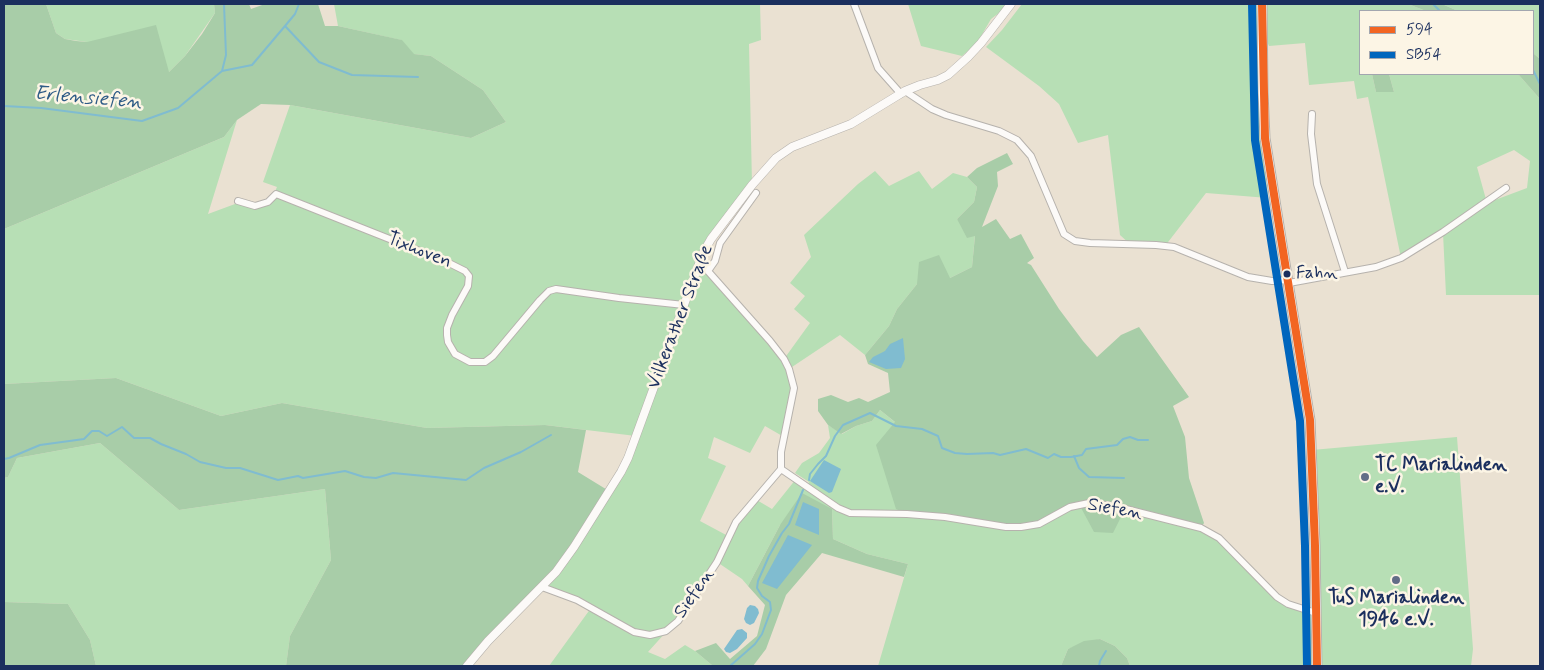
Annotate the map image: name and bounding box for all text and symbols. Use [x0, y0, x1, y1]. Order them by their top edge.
legend [1359, 10, 1534, 75]
text: 594 [1406, 20, 1433, 40]
text: SB54 [1406, 45, 1442, 65]
water label: Erlensiefen [33, 82, 143, 116]
street label: Tixhoven [383, 228, 455, 274]
street label: Vilkerather Straße [643, 242, 719, 392]
place label: Fahn [1296, 263, 1338, 285]
marker: Fahn [1282, 269, 1292, 279]
place label: TC Marialinden e.V. [1375, 455, 1507, 499]
marker: TC Marialinden e.V. [1359, 471, 1371, 483]
street label: Siefen [1086, 494, 1144, 526]
street label: Siefen [670, 565, 720, 623]
marker: TuS Marialinden 1946 e.V. [1390, 574, 1402, 586]
place label: TuS Marialinden 1946 e.V. [1328, 588, 1464, 632]

